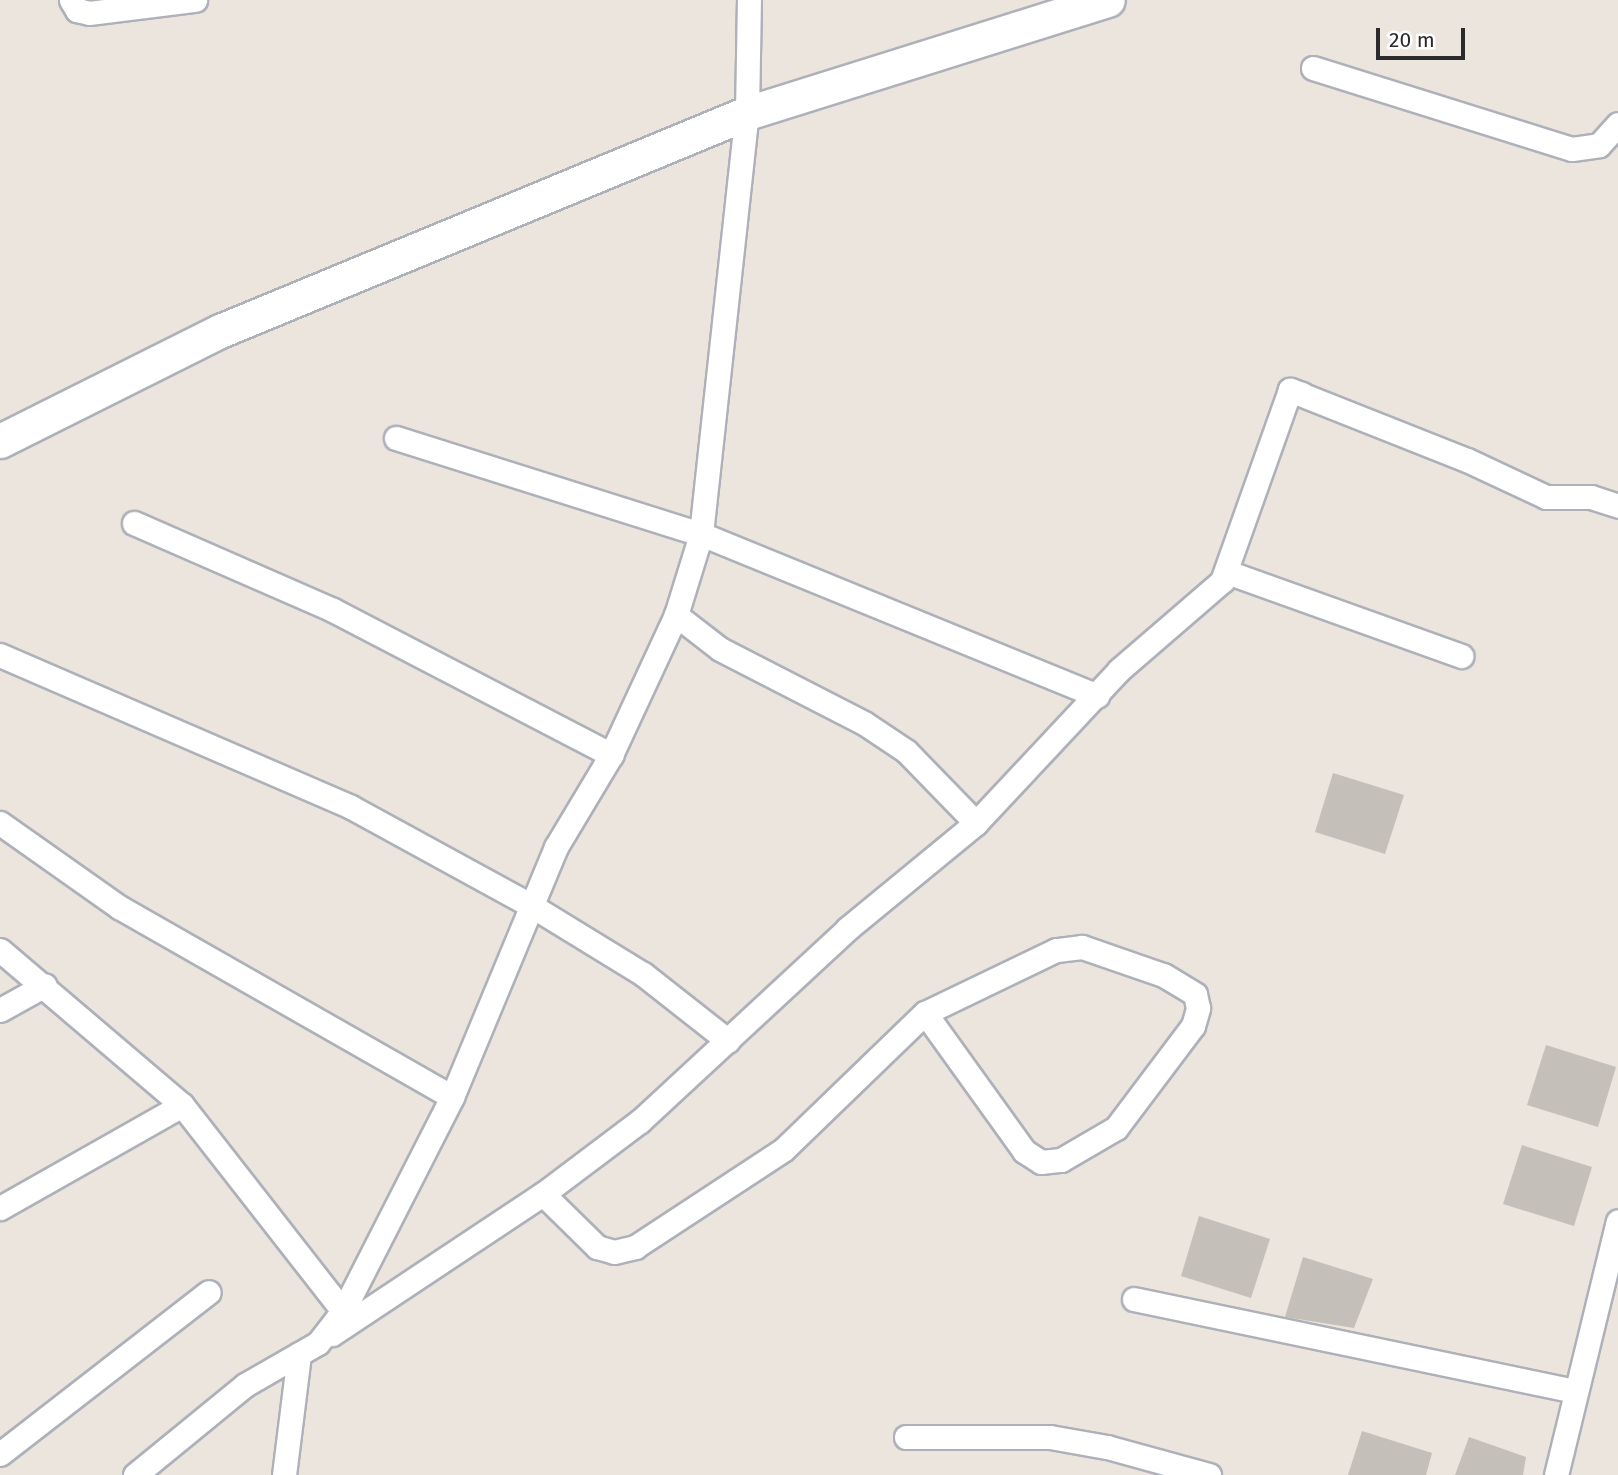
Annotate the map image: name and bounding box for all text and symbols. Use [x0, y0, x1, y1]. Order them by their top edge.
scale bar [1380, 14, 1469, 58]
text: 20 m [1389, 27, 1435, 53]

